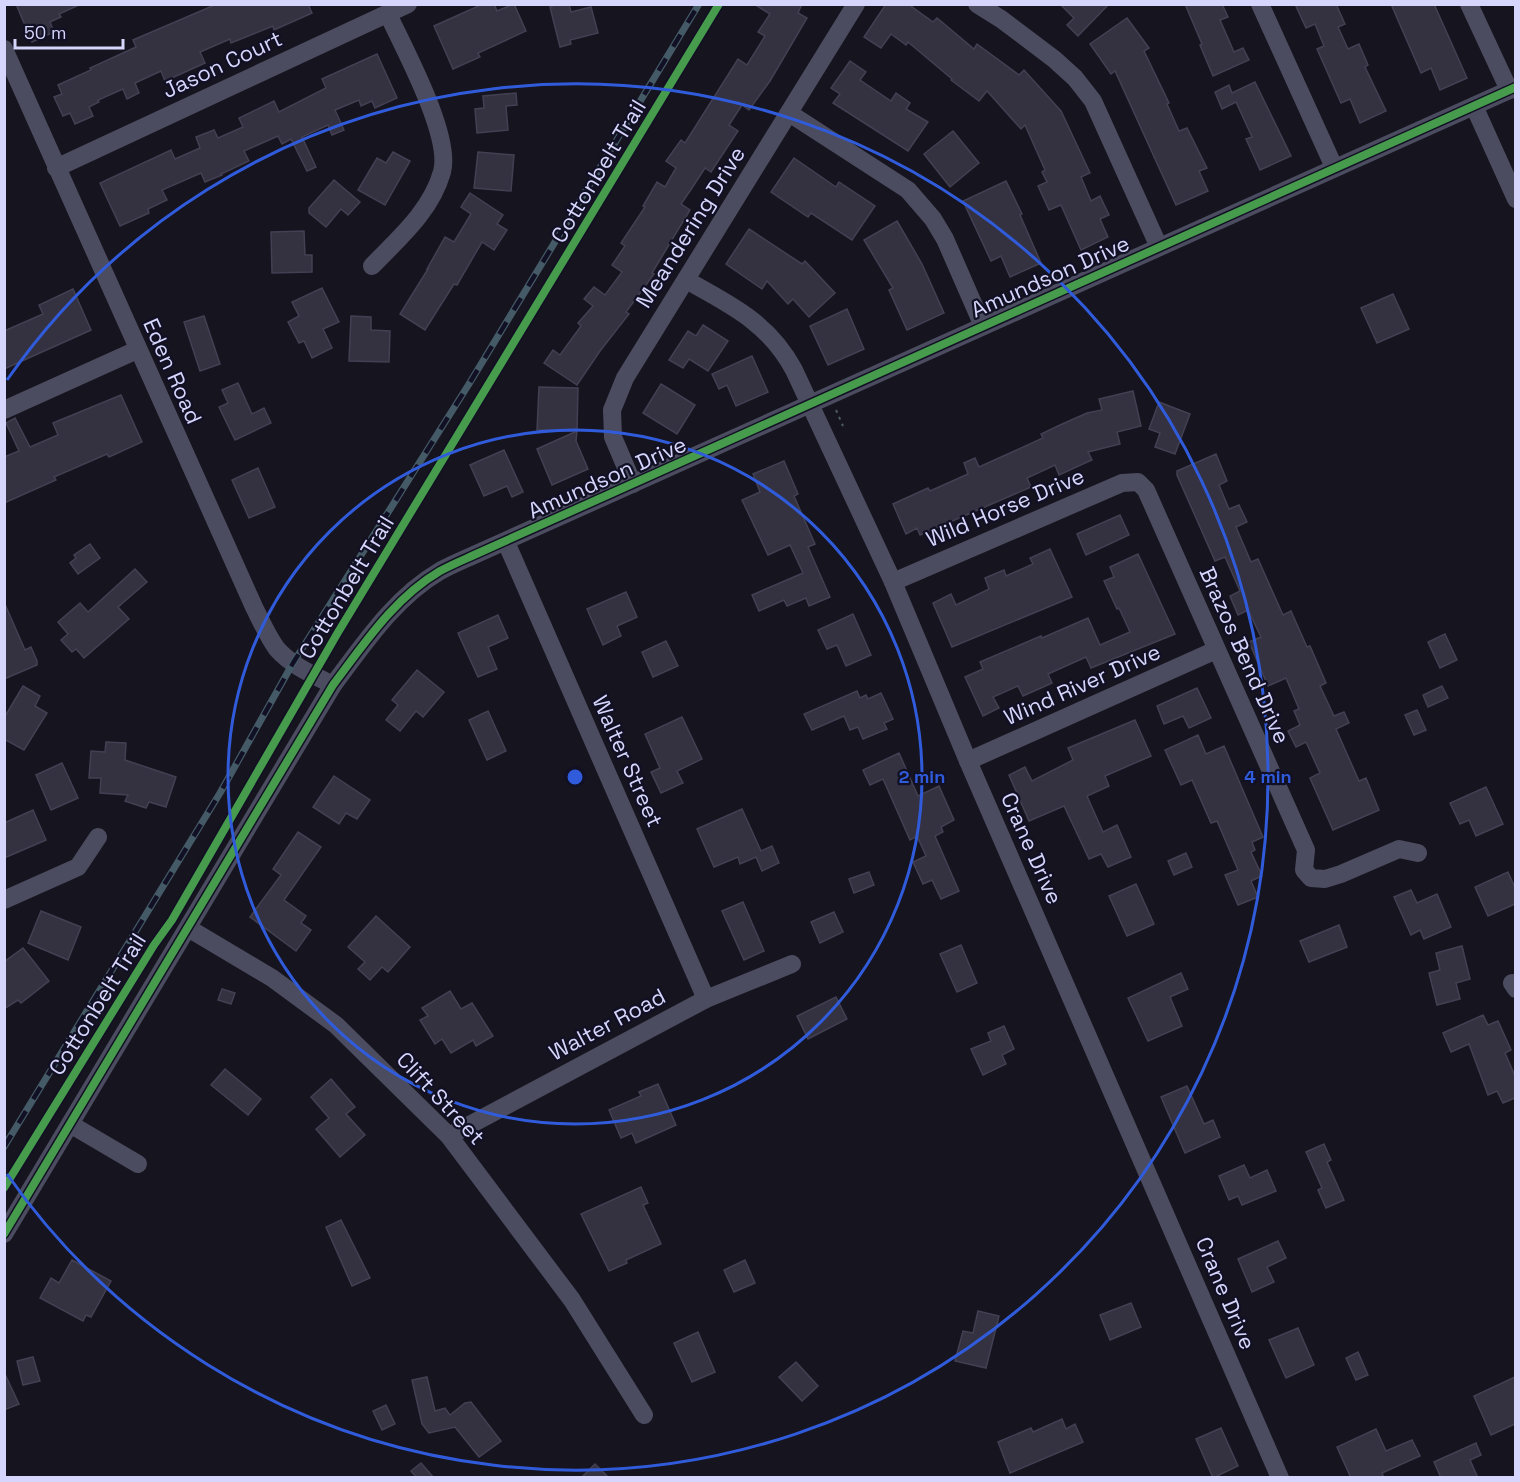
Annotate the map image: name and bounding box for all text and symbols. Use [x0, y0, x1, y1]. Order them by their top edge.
scale bar [15, 12, 123, 50]
text: 50 m [24, 21, 66, 44]
street label: Jason Court [158, 24, 286, 104]
street label: Cottonbelt Trail [544, 94, 652, 248]
street label: Meandering Drive [629, 141, 751, 313]
street label: Amundson Drive [966, 228, 1134, 324]
street label: Eden Road [137, 314, 209, 428]
street label: Amundson Drive [523, 429, 691, 525]
street label: Wild Horse Drive [922, 461, 1088, 553]
street label: Cottonbelt Trail [292, 510, 400, 664]
street label: Brazos Bend Drive [1193, 562, 1297, 748]
street label: Wind River Drive [999, 637, 1165, 731]
street label: Walter Street [587, 691, 669, 831]
text: 2 min [899, 765, 945, 788]
text: 4 min [1244, 765, 1292, 788]
centre of rings [565, 767, 585, 787]
street label: Crane Drive [995, 788, 1069, 908]
street label: Cottonbelt Trail [42, 928, 152, 1080]
street label: Walter Road [544, 982, 670, 1066]
street label: Clift Street [391, 1046, 491, 1150]
street label: Crane Drive [1190, 1233, 1262, 1353]

